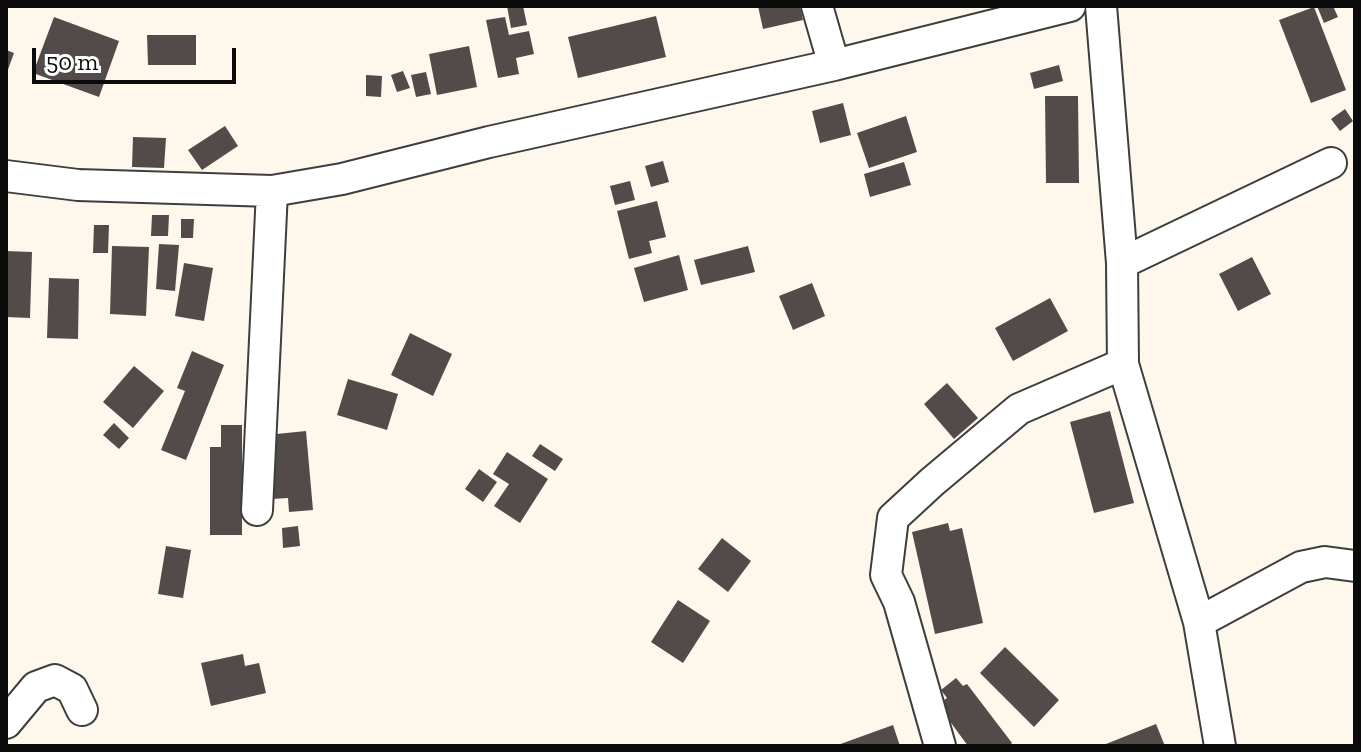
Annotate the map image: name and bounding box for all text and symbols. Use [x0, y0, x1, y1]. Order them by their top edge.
scale bar [36, 32, 240, 82]
text: 50 m [46, 47, 98, 76]

